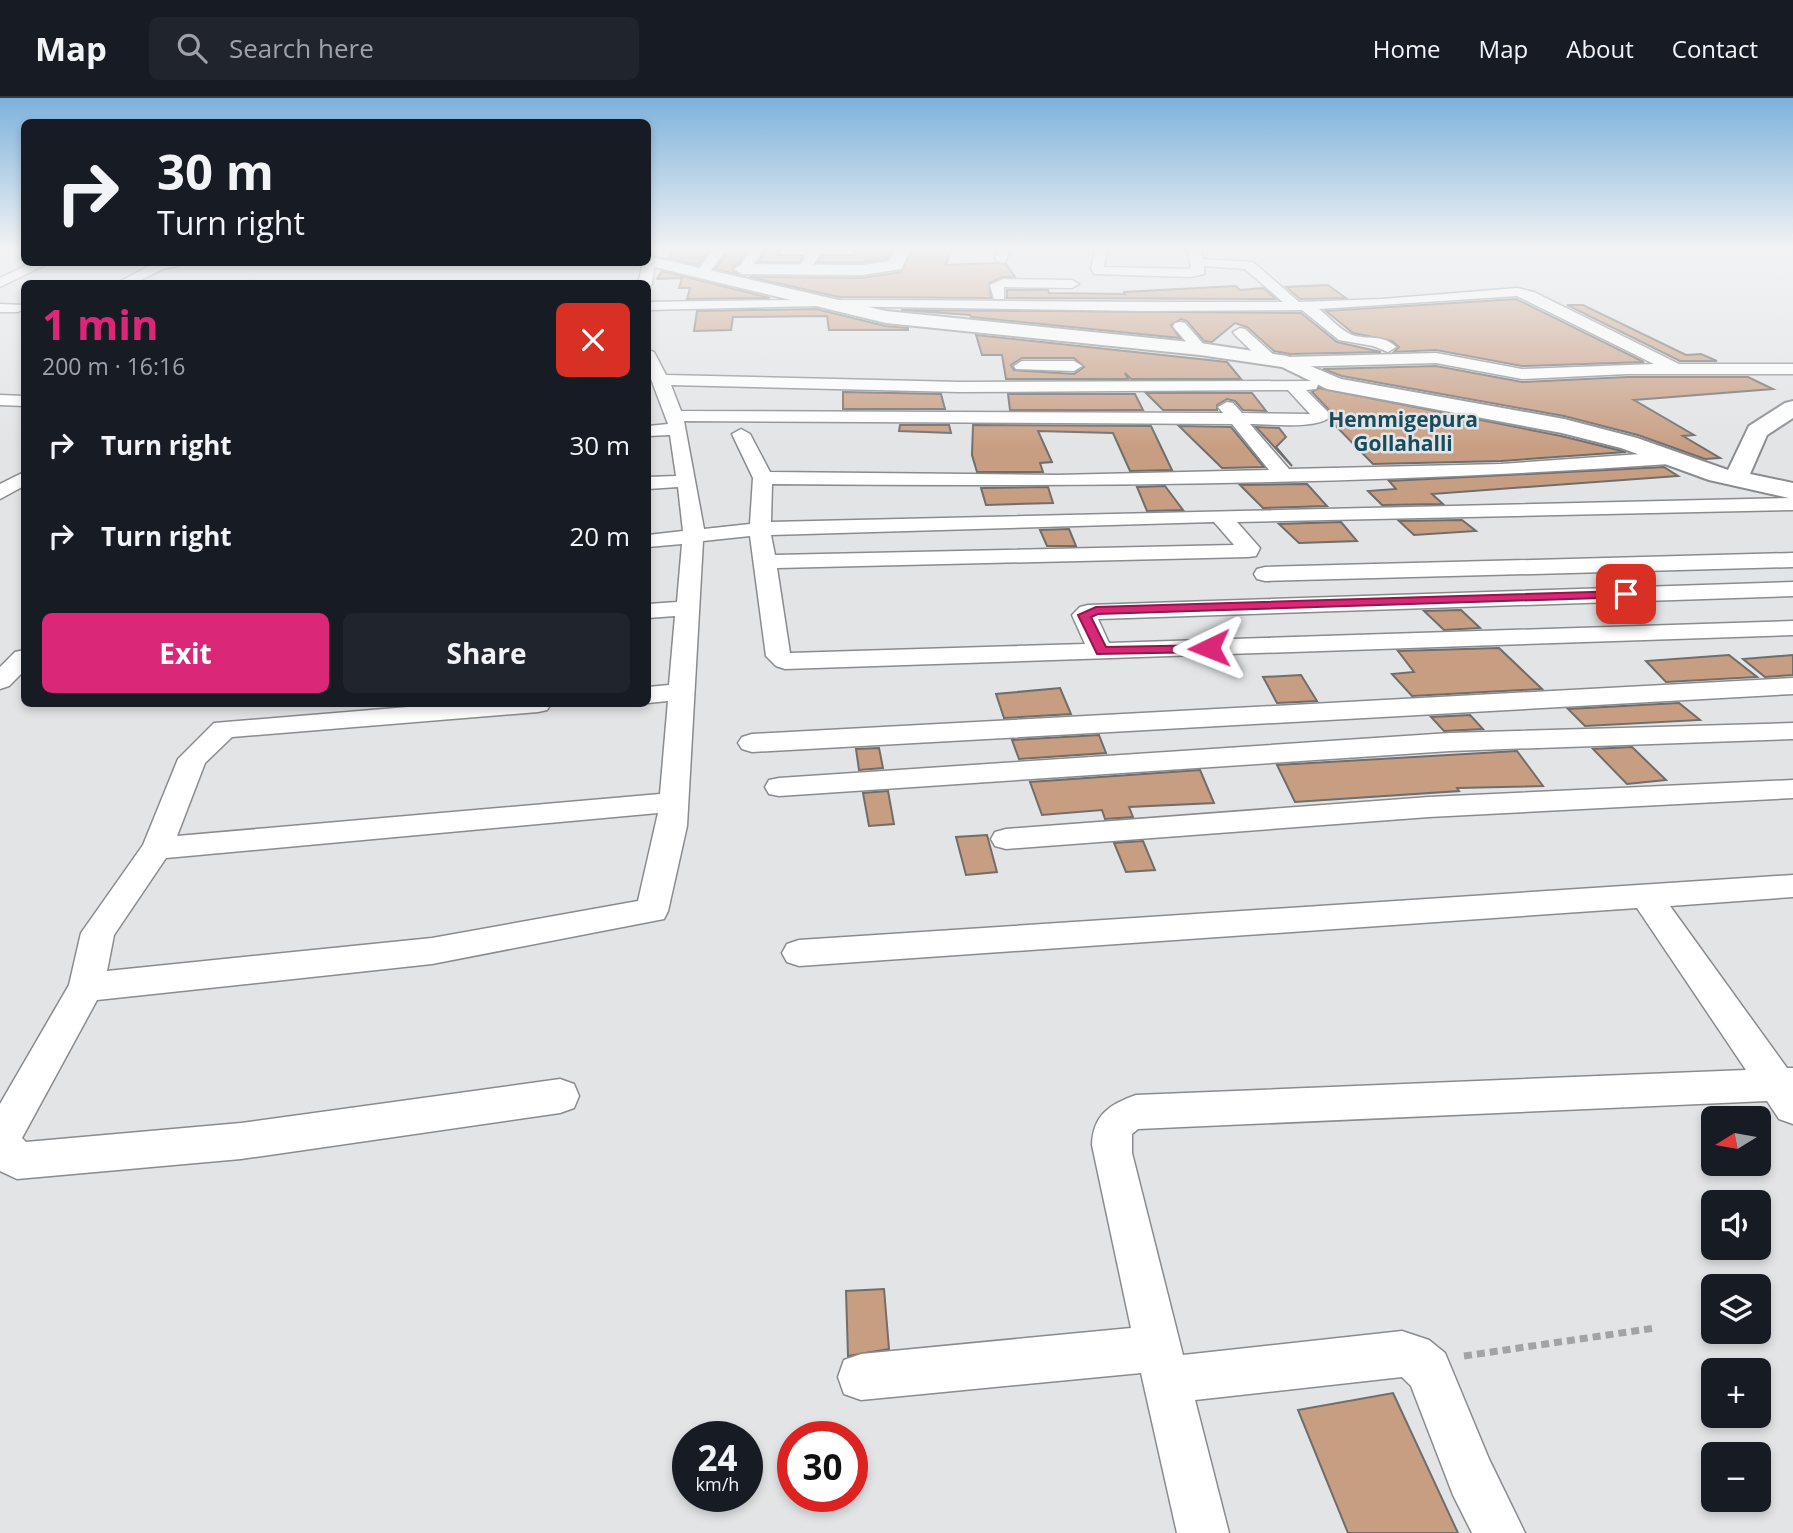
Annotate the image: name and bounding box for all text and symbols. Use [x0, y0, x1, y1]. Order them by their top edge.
search box [149, 17, 639, 80]
text: Map [35, 26, 107, 71]
icon: search [173, 29, 211, 67]
text: Search here [229, 30, 374, 66]
text: Home [1373, 32, 1441, 65]
text: Map [1479, 32, 1528, 65]
text: About [1566, 32, 1634, 65]
text: Contact [1672, 32, 1758, 65]
text: 30 m [157, 138, 274, 204]
icon: right [42, 147, 133, 238]
text: Turn right [157, 201, 305, 244]
text: 1 min [42, 295, 159, 352]
button: close [556, 303, 630, 377]
text: 200 m · 16:16 [42, 350, 185, 382]
district label: Hemmigepura Gollahalli [1328, 405, 1478, 457]
icon: right [42, 426, 80, 464]
text: Turn right [101, 427, 232, 463]
text: 30 m [569, 427, 630, 463]
icon: right [42, 517, 80, 555]
text: Turn right [101, 518, 232, 554]
text: 20 m [569, 518, 630, 554]
pin [1596, 564, 1656, 624]
icon: arrive [1607, 575, 1645, 613]
position arrow [1172, 611, 1246, 685]
button: Exit [42, 613, 329, 693]
button: Share [343, 613, 630, 693]
north arrow [1701, 1106, 1771, 1176]
map controls [1701, 1106, 1771, 1512]
button: sound [1701, 1190, 1771, 1260]
button: layers [1701, 1274, 1771, 1344]
button: + [1701, 1358, 1771, 1428]
speed limit sign: 30 [777, 1421, 868, 1512]
text: 24 [697, 1434, 738, 1481]
button: − [1701, 1442, 1771, 1512]
text: km/h [696, 1472, 739, 1496]

